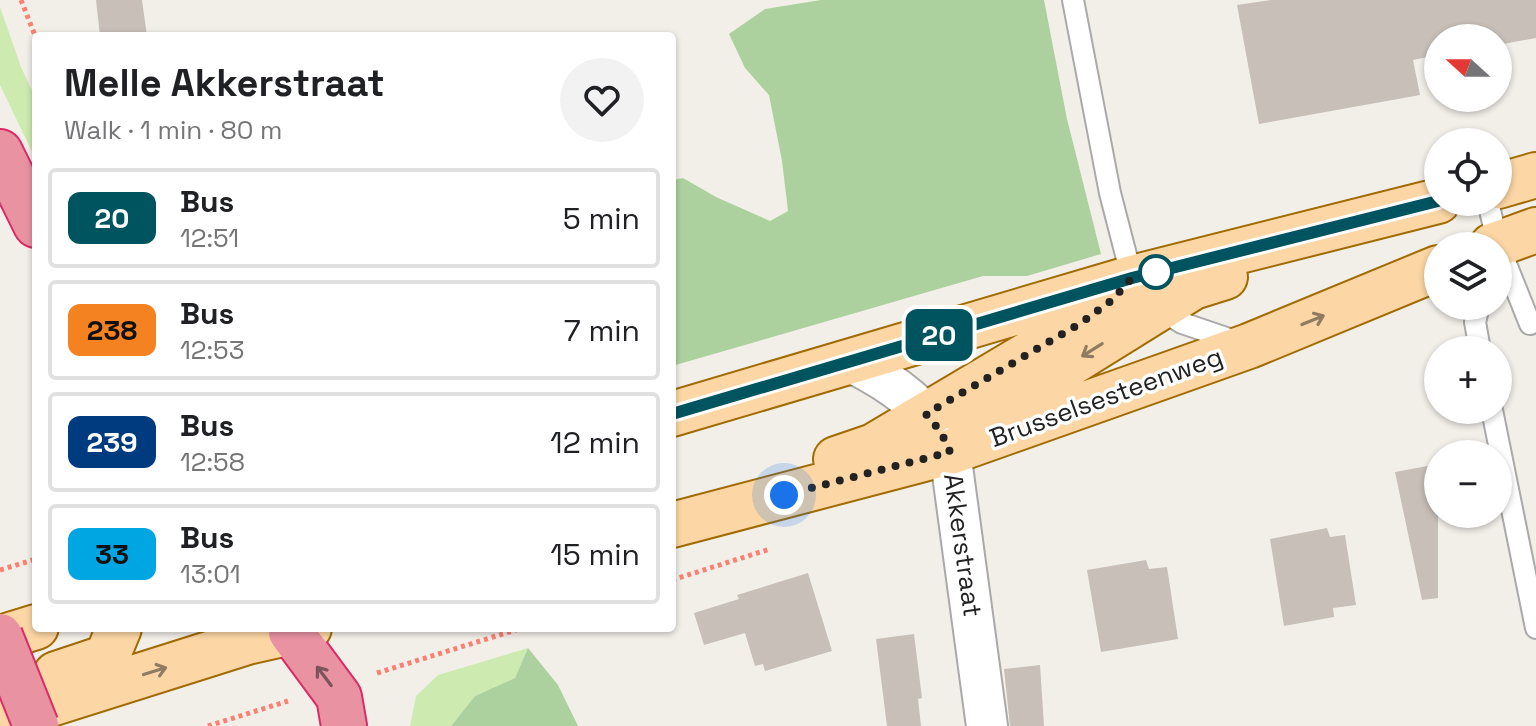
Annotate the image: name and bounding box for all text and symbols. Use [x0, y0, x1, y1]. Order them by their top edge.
north arrow [1424, 24, 1512, 112]
map controls [1424, 24, 1512, 528]
button: heart [560, 58, 644, 142]
text: Melle Akkerstraat [64, 59, 384, 107]
text: Walk · 1 min · 80 m [64, 113, 282, 147]
button: locate [1424, 128, 1512, 216]
text: Bus [180, 182, 234, 221]
text: 5 min [563, 199, 640, 238]
text: 20 [95, 200, 129, 236]
text: 12:51 [180, 221, 239, 255]
button: layers [1424, 232, 1512, 320]
unlabelled marker [1139, 255, 1173, 289]
text: Bus [180, 294, 234, 333]
line badge: 20 [903, 309, 975, 361]
text: 7 min [564, 311, 640, 350]
one-way arrow [1300, 311, 1325, 326]
text: 238 [87, 312, 137, 348]
text: 20 [922, 317, 956, 353]
text: 12:53 [180, 333, 244, 367]
button: + [1424, 336, 1512, 424]
street label: Brusselsesteenweg [985, 339, 1227, 455]
one-way arrow [1081, 342, 1104, 358]
text: Bus [180, 406, 234, 445]
text: 12 min [550, 423, 640, 462]
text: 239 [87, 424, 137, 460]
button: − [1424, 440, 1512, 528]
text: 12:58 [180, 445, 245, 479]
street label: Akkerstraat [936, 471, 990, 619]
your location [764, 475, 804, 515]
text: Bus [180, 518, 234, 557]
text: 15 min [550, 535, 640, 574]
text: 33 [95, 536, 129, 572]
text: 13:01 [180, 557, 241, 591]
one-way arrow [141, 663, 167, 678]
one-way arrow [315, 666, 332, 688]

